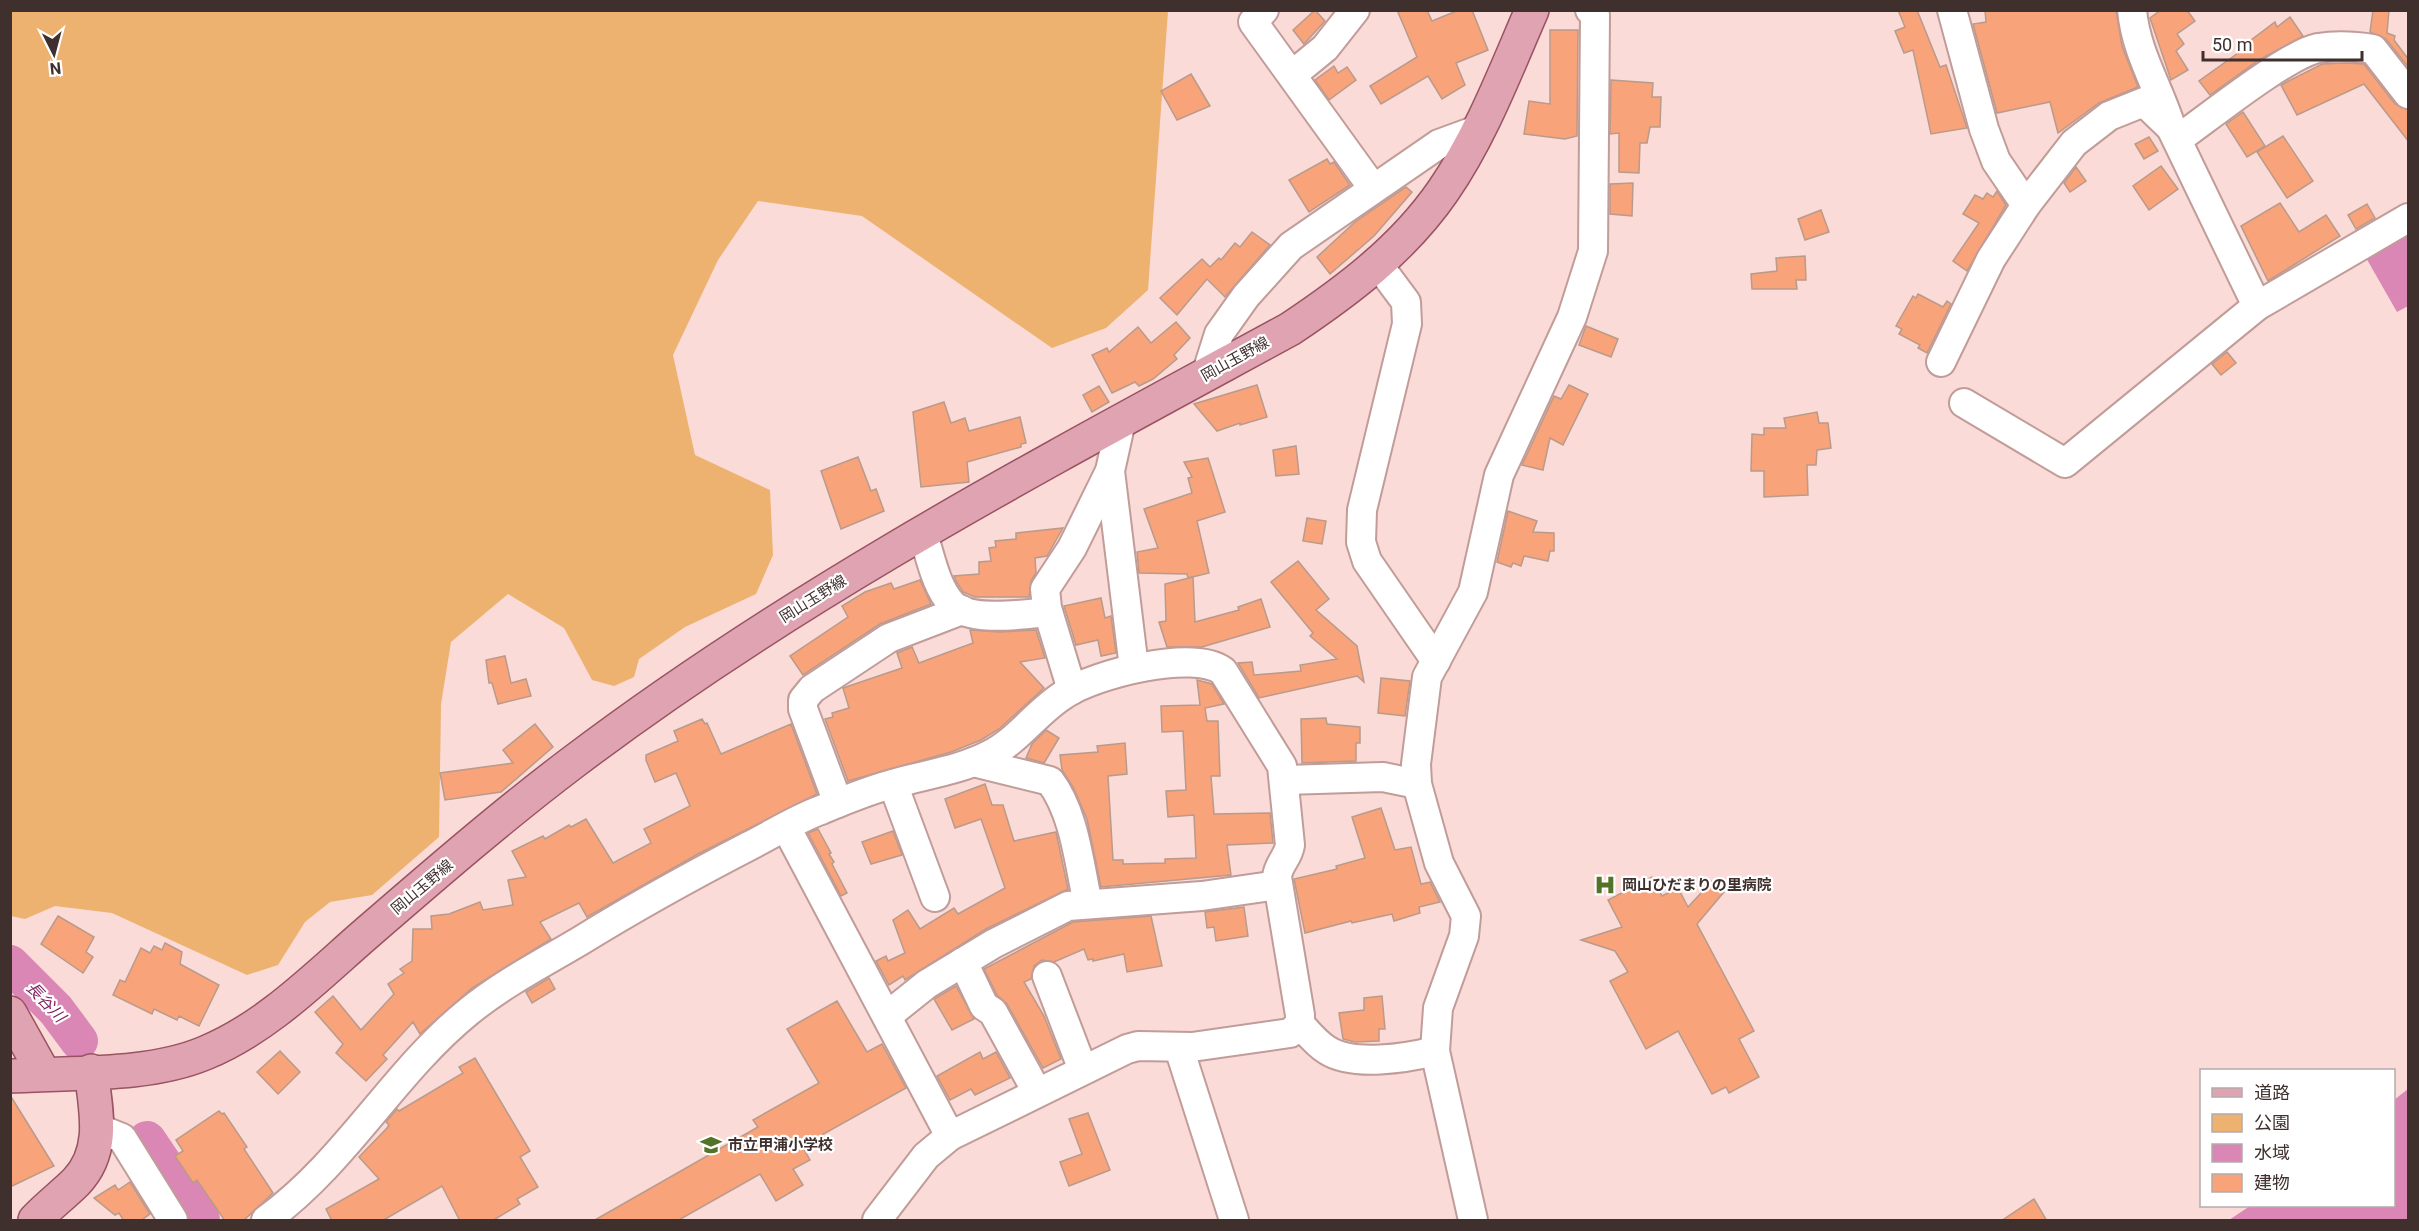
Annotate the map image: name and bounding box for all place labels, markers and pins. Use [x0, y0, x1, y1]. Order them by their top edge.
hospital icon: 岡山ひだまりの里病院 [1593, 873, 1617, 897]
place label: 岡山ひだまりの里病院 [1622, 876, 1772, 894]
school or university icon: 市立甲浦小学校 [699, 1133, 723, 1157]
place label: 市立甲浦小学校 [728, 1136, 833, 1154]

